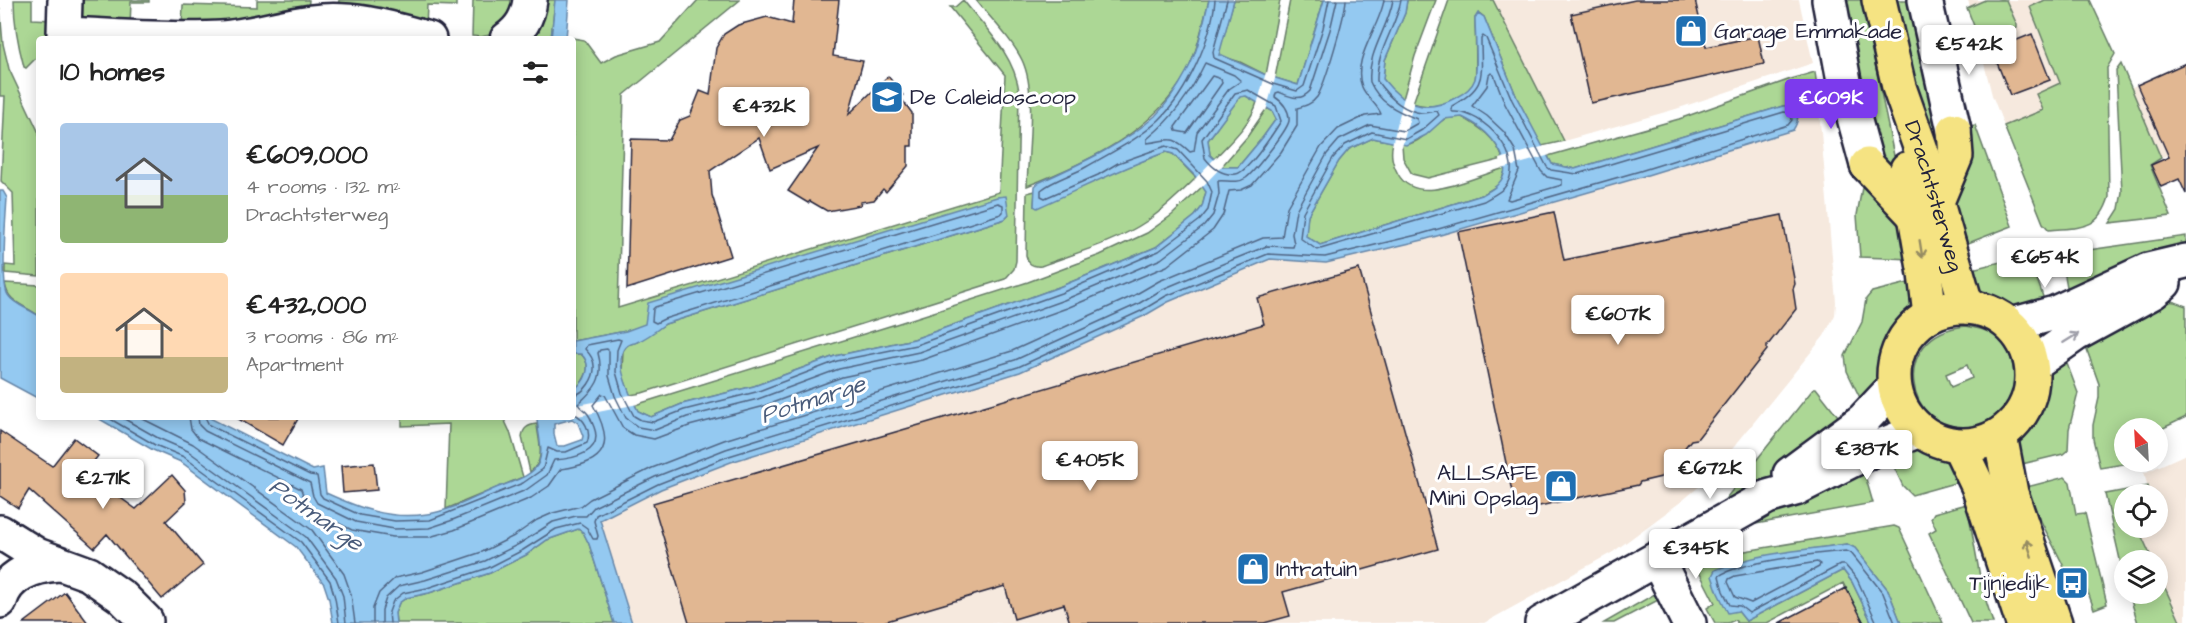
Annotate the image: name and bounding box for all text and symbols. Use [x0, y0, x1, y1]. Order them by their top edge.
shop icon: Garage Emmakade [1673, 13, 1709, 49]
place label: Garage Emmakade [1714, 16, 1902, 48]
pin: €542K [1927, 25, 2011, 76]
text: €542K [1935, 30, 2003, 58]
text: 10 homes [60, 54, 165, 90]
icon: filters [519, 56, 552, 89]
school or university icon: De Caleidoscoop [869, 79, 905, 115]
pin: €609K [1789, 79, 1873, 130]
place label: De Caleidoscoop [910, 82, 1076, 113]
text: €609K [1799, 84, 1863, 112]
pin: €432K [722, 87, 806, 138]
text: €432K [732, 92, 796, 120]
street label: Drachtsterweg [1897, 116, 1972, 276]
text: €609,000 [246, 137, 368, 173]
icon: home [108, 147, 180, 219]
text: 4 rooms · 132 m² [246, 173, 401, 201]
text: Drachtsterweg [246, 201, 388, 229]
one-way arrow [1916, 238, 1927, 258]
pin: €654K [2003, 238, 2087, 289]
text: €654K [2011, 243, 2079, 271]
text: €432,000 [246, 287, 366, 323]
pin: €607K [1576, 295, 1660, 346]
icon: home [108, 297, 180, 369]
text: €607K [1585, 300, 1651, 328]
text: 3 rooms · 86 m² [246, 323, 399, 351]
one-way arrow [2062, 331, 2079, 343]
text: Apartment [246, 351, 344, 379]
water label: Potmarge [756, 367, 871, 434]
north arrow [2114, 418, 2168, 472]
map controls [2114, 418, 2168, 604]
pin: €387K [1825, 430, 1909, 481]
text: €387K [1835, 435, 1899, 463]
pin: €405K [1048, 441, 1132, 492]
text: €405K [1056, 446, 1124, 474]
pin: €672K [1668, 449, 1752, 500]
text: €672K [1678, 454, 1742, 482]
place label: ALLSAFE Mini Opslag [1429, 458, 1538, 515]
pin: €271K [61, 459, 145, 510]
text: €271K [76, 464, 130, 492]
shop icon: ALLSAFE Mini Opslag [1543, 468, 1579, 504]
water label: Potmarge [261, 470, 371, 561]
button: locate [2114, 484, 2168, 538]
pin: €345K [1654, 529, 1738, 580]
text: €345K [1663, 534, 1729, 562]
one-way arrow [2022, 539, 2033, 558]
button: layers [2114, 550, 2168, 604]
shop icon: Intratuin [1235, 551, 1271, 587]
place label: Intratuin [1276, 554, 1357, 585]
bus stop icon: Tijnjedijk [2054, 565, 2090, 601]
place label: Tijnjedijk [1969, 568, 2049, 599]

